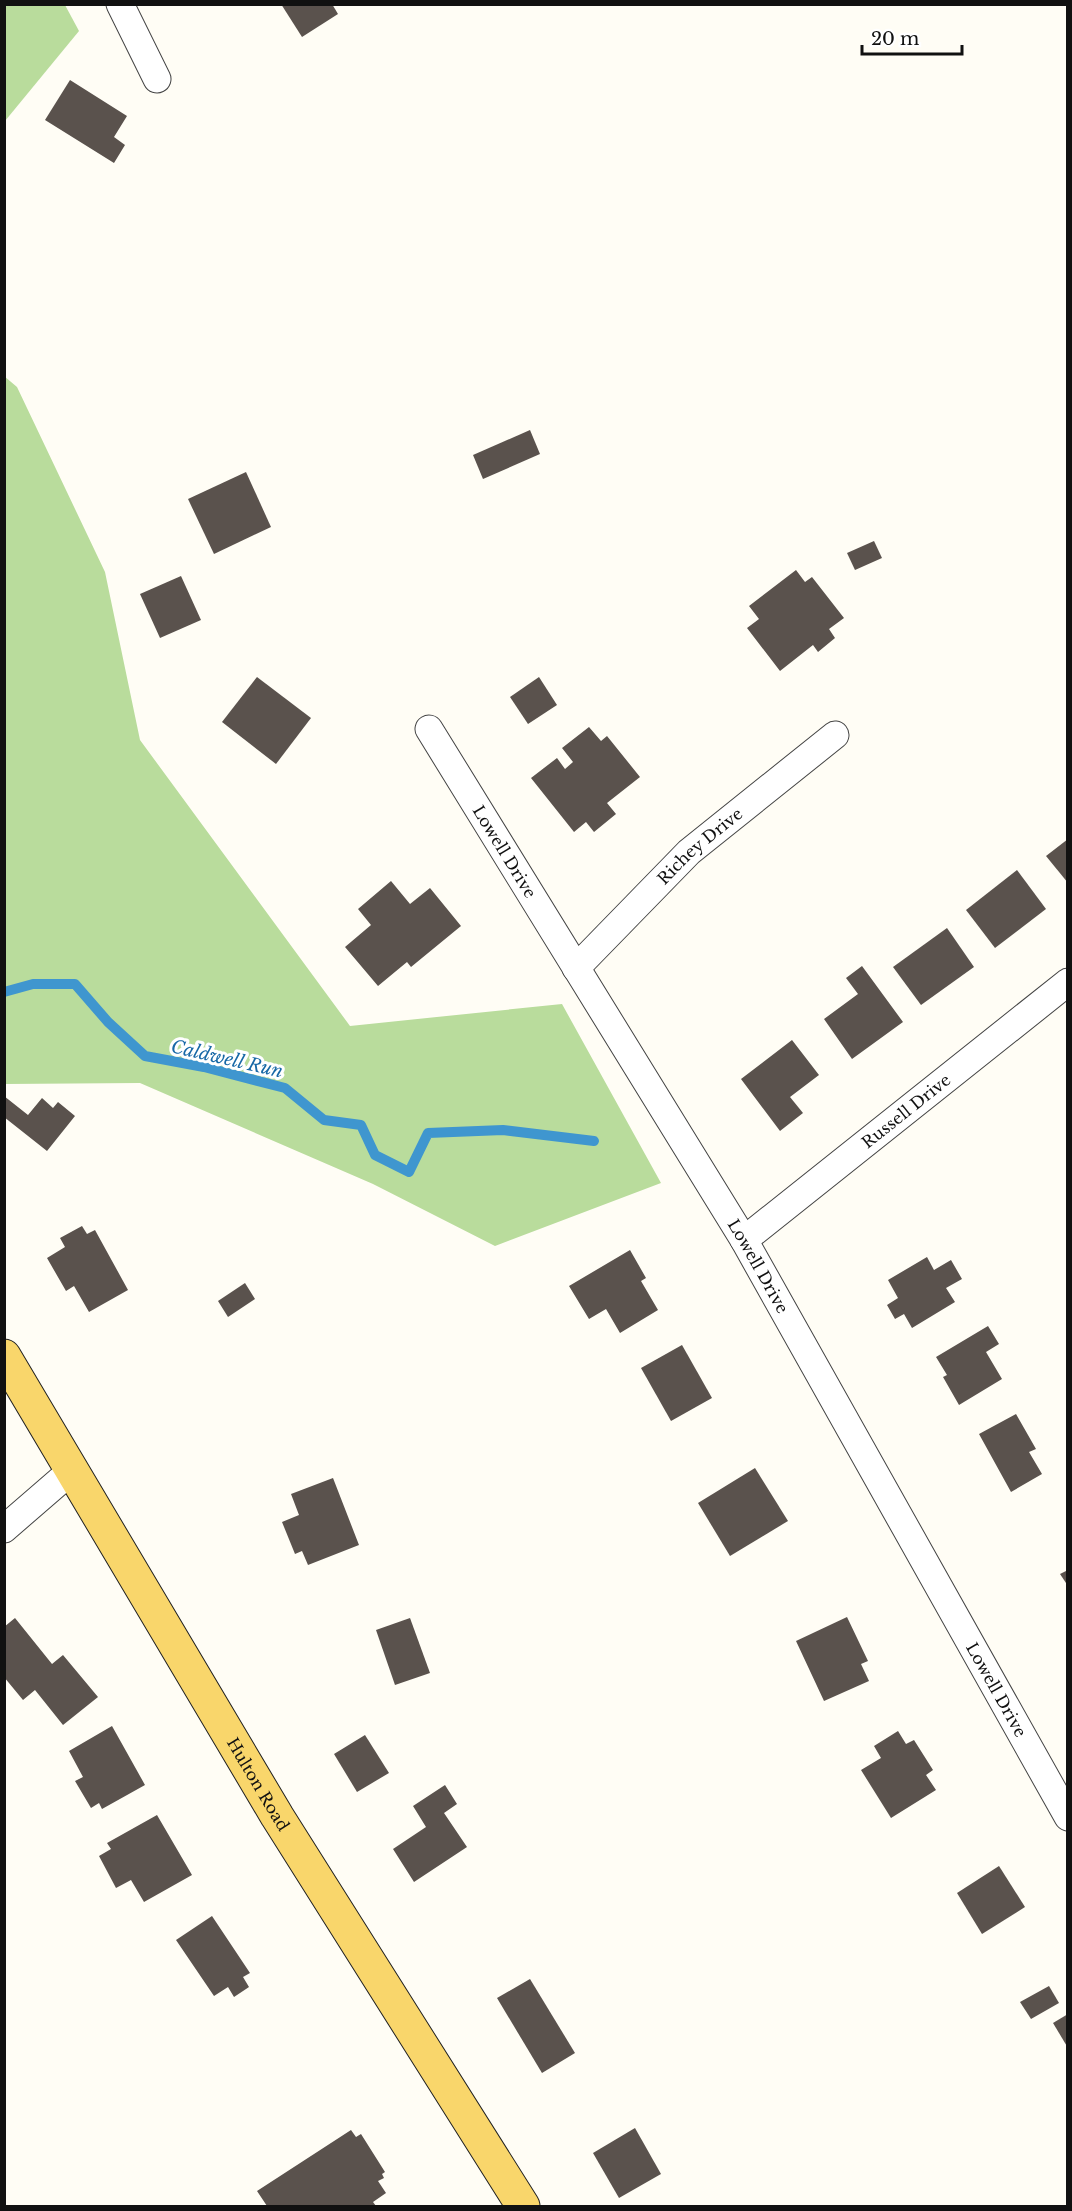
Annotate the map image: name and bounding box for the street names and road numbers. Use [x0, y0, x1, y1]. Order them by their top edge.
street label: Lowell Drive [468, 802, 541, 902]
street label: Richey Drive [653, 803, 746, 889]
street label: Russell Drive [858, 1070, 954, 1152]
street label: Lowell Drive [723, 1215, 793, 1317]
street label: Lowell Drive [962, 1639, 1031, 1740]
street label: Hulton Road [223, 1734, 294, 1835]

